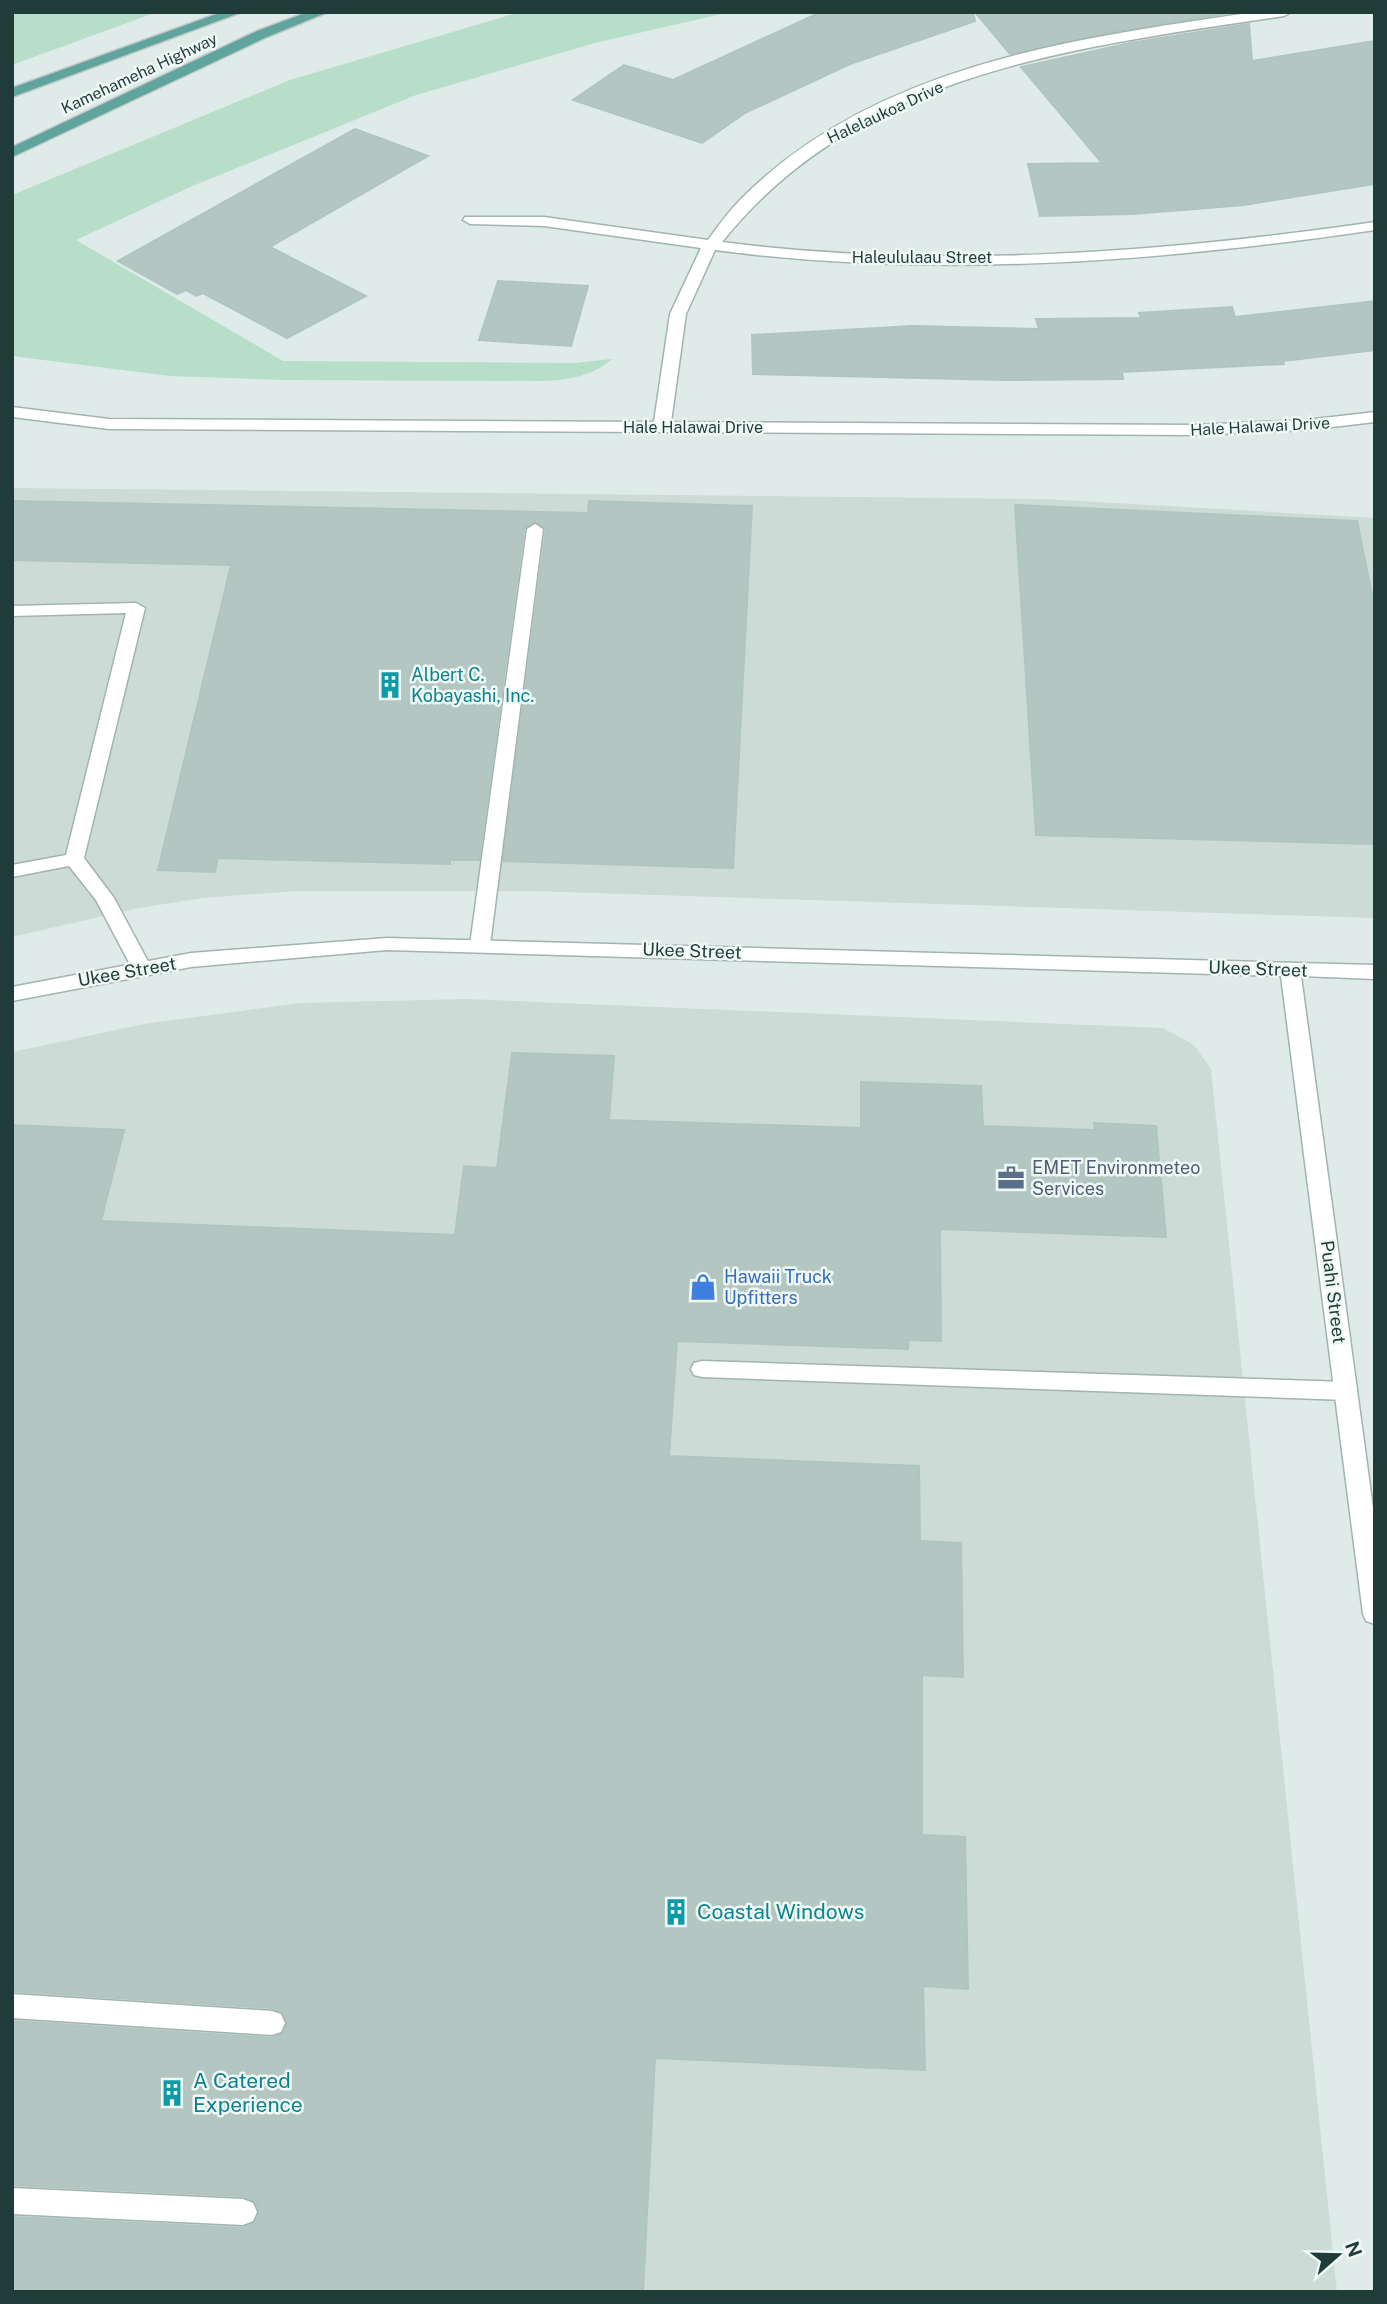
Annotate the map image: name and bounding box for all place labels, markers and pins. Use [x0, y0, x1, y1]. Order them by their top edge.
place label: Albert C. Kobayashi, Inc. [411, 664, 534, 706]
building icon: Albert C. Kobayashi, Inc. [375, 670, 405, 700]
place label: EMET Environmeteo Services [1032, 1157, 1200, 1199]
office icon: EMET Environmeteo Services [996, 1163, 1026, 1193]
place label: Hawaii Truck Upfitters [724, 1266, 832, 1308]
shop icon: Hawaii Truck Upfitters [688, 1272, 718, 1302]
building icon: Coastal Windows [661, 1897, 691, 1927]
place label: Coastal Windows [697, 1899, 864, 1924]
place label: A Catered Experience [193, 2068, 303, 2117]
building icon: A Catered Experience [157, 2078, 187, 2108]

